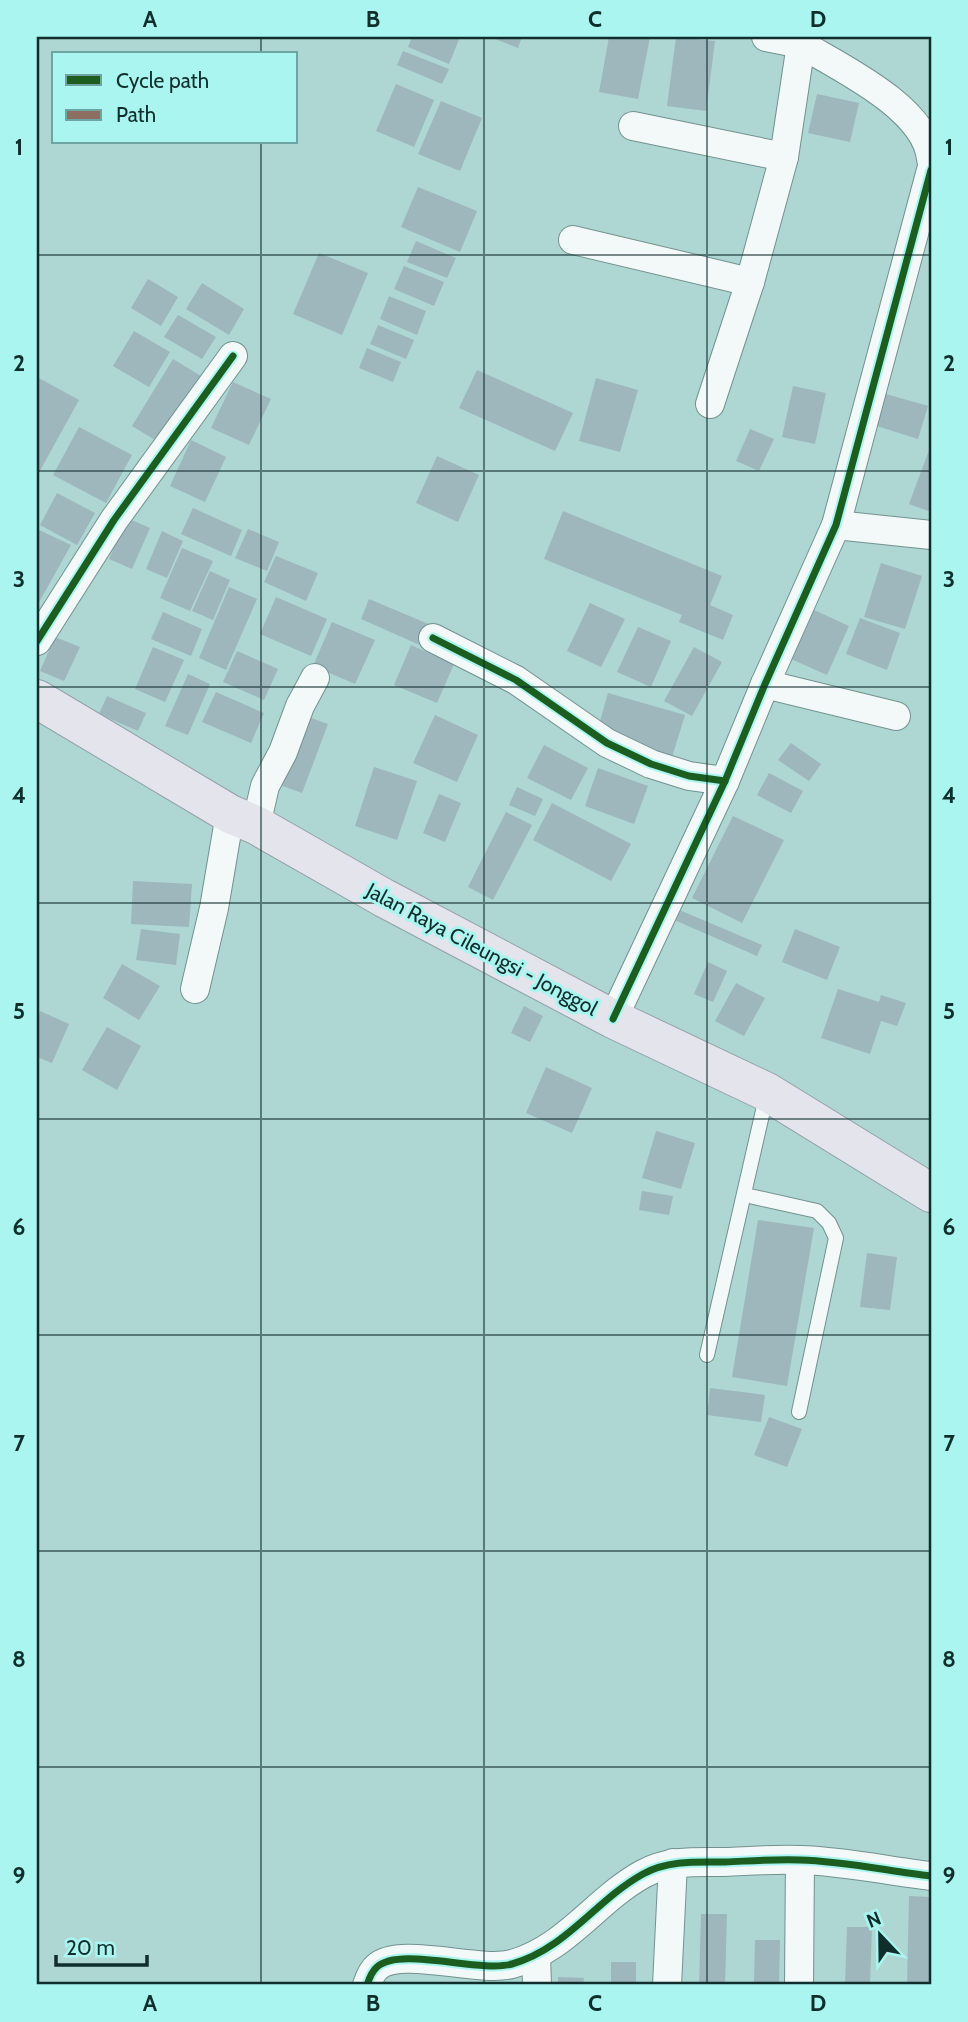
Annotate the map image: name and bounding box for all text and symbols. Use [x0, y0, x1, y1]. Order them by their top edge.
text: A [143, 5, 158, 33]
text: B [366, 5, 380, 33]
text: C [588, 5, 602, 33]
text: D [810, 5, 826, 33]
legend [52, 52, 298, 144]
text: Cycle path [116, 68, 209, 93]
text: Path [116, 102, 156, 127]
text: 1 [15, 133, 23, 161]
text: 1 [945, 133, 953, 161]
text: 2 [13, 349, 25, 377]
text: 2 [943, 349, 955, 377]
text: 3 [13, 565, 25, 593]
text: 3 [943, 565, 955, 593]
text: 4 [12, 781, 26, 809]
text: 4 [942, 781, 956, 809]
street label: Jalan Raya Cileungsi - Jonggol [361, 877, 602, 1021]
text: 5 [13, 997, 25, 1025]
text: 5 [943, 997, 955, 1025]
text: 6 [13, 1213, 25, 1241]
text: 6 [943, 1213, 955, 1241]
text: 7 [13, 1429, 25, 1457]
text: 7 [943, 1429, 955, 1457]
text: 8 [12, 1645, 26, 1673]
text: 8 [942, 1645, 956, 1673]
text: 9 [13, 1861, 25, 1889]
text: 9 [943, 1861, 955, 1889]
north arrow [846, 1899, 916, 1969]
text: N [863, 1907, 884, 1933]
scale bar [56, 1924, 147, 1968]
text: 20 m [66, 1935, 115, 1960]
text: A [143, 1989, 158, 2017]
text: B [366, 1989, 380, 2017]
text: C [588, 1989, 602, 2017]
text: D [810, 1989, 826, 2017]

